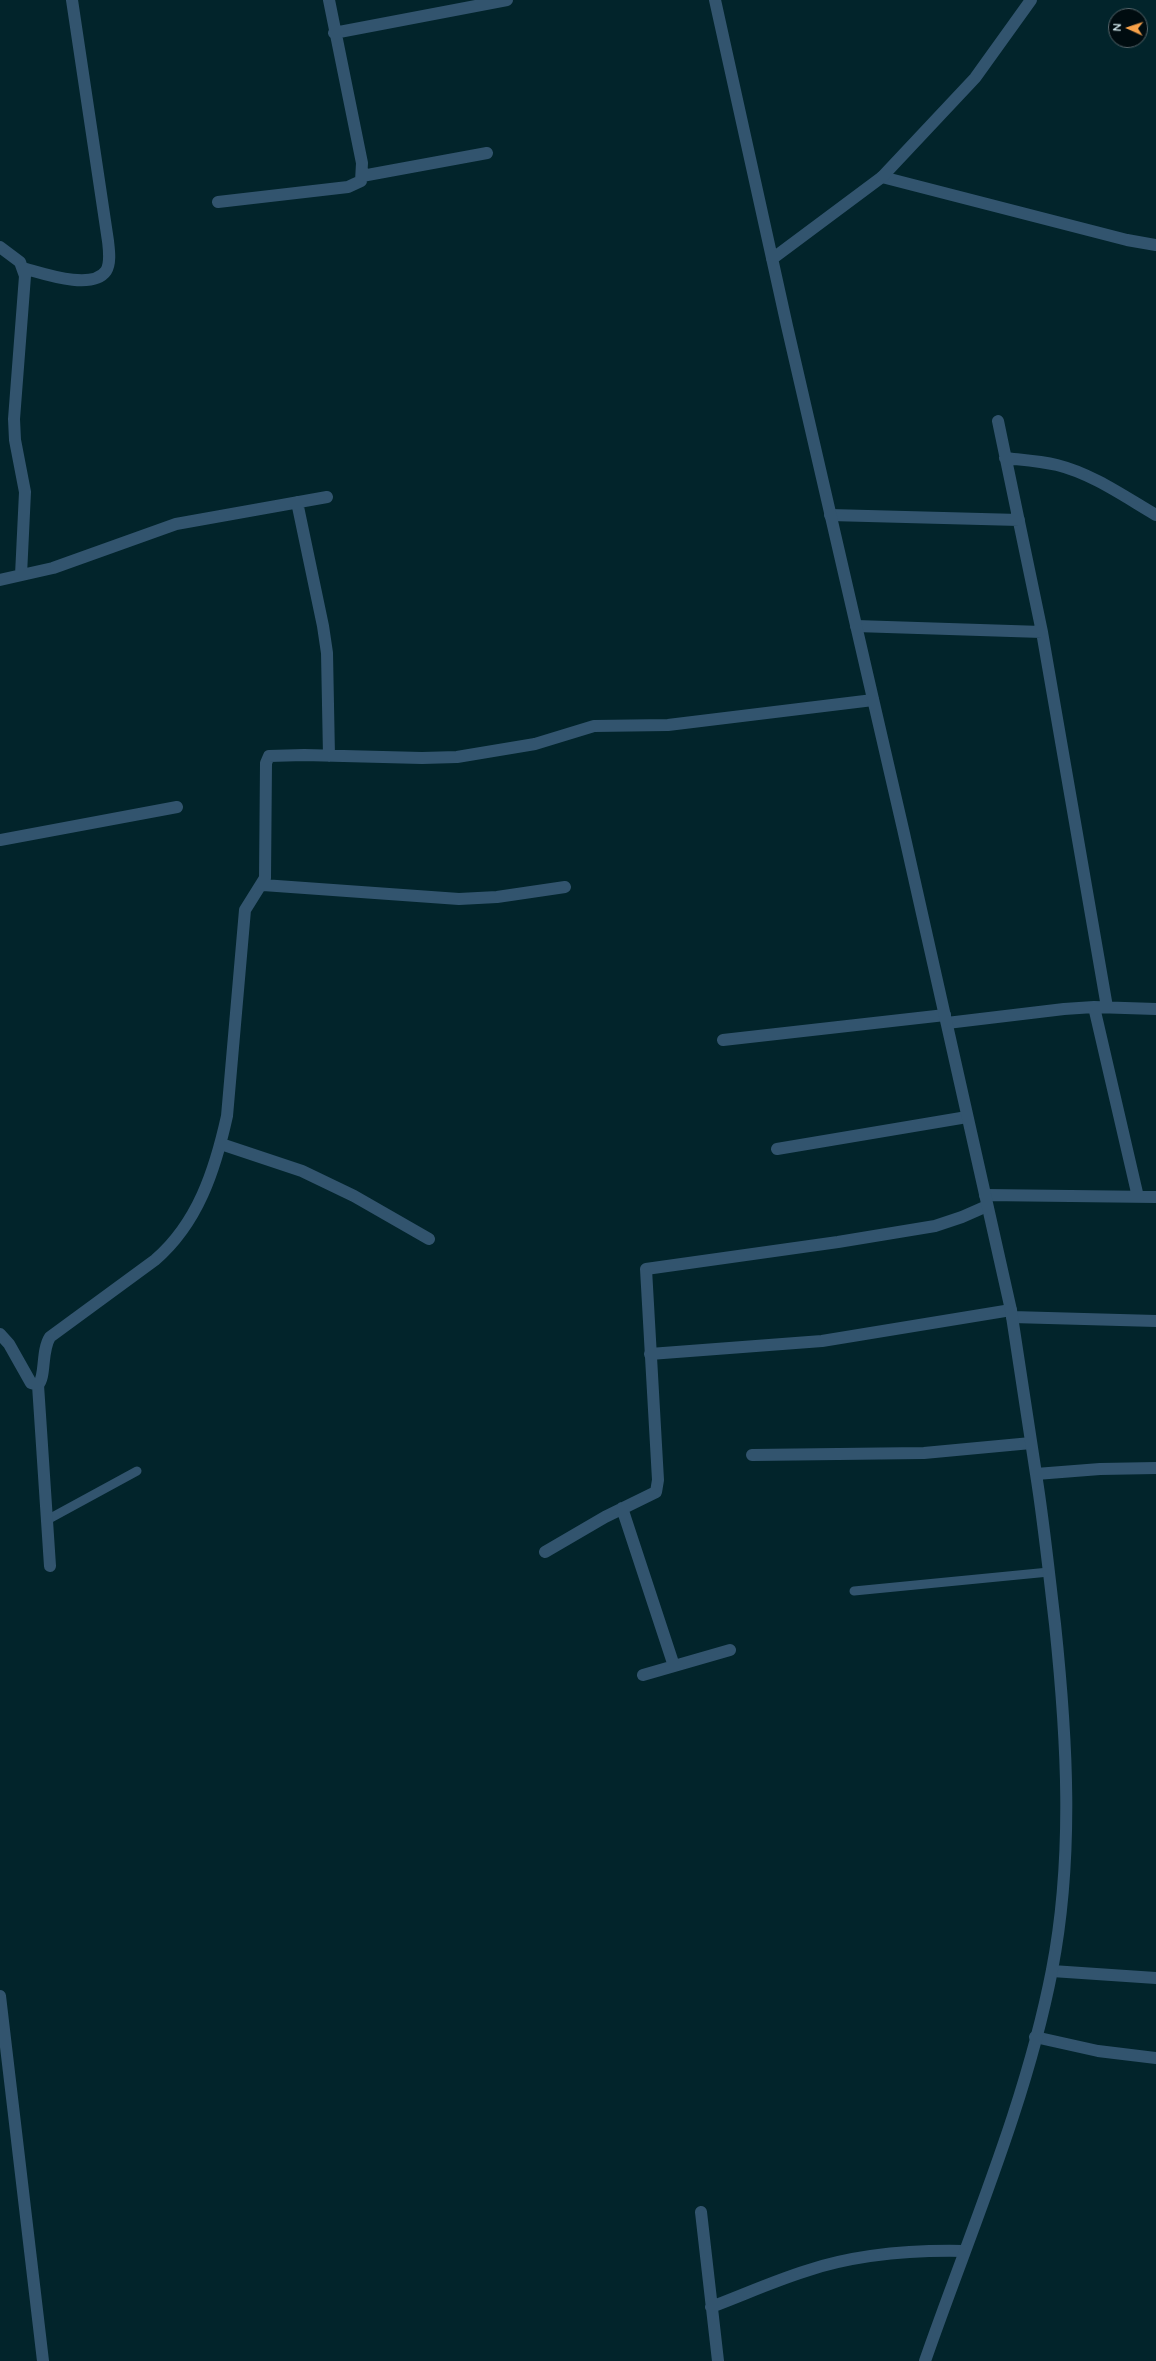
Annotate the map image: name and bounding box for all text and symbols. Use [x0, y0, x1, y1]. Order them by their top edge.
north arrow [1108, 8, 1148, 48]
text: N [1110, 23, 1124, 32]

